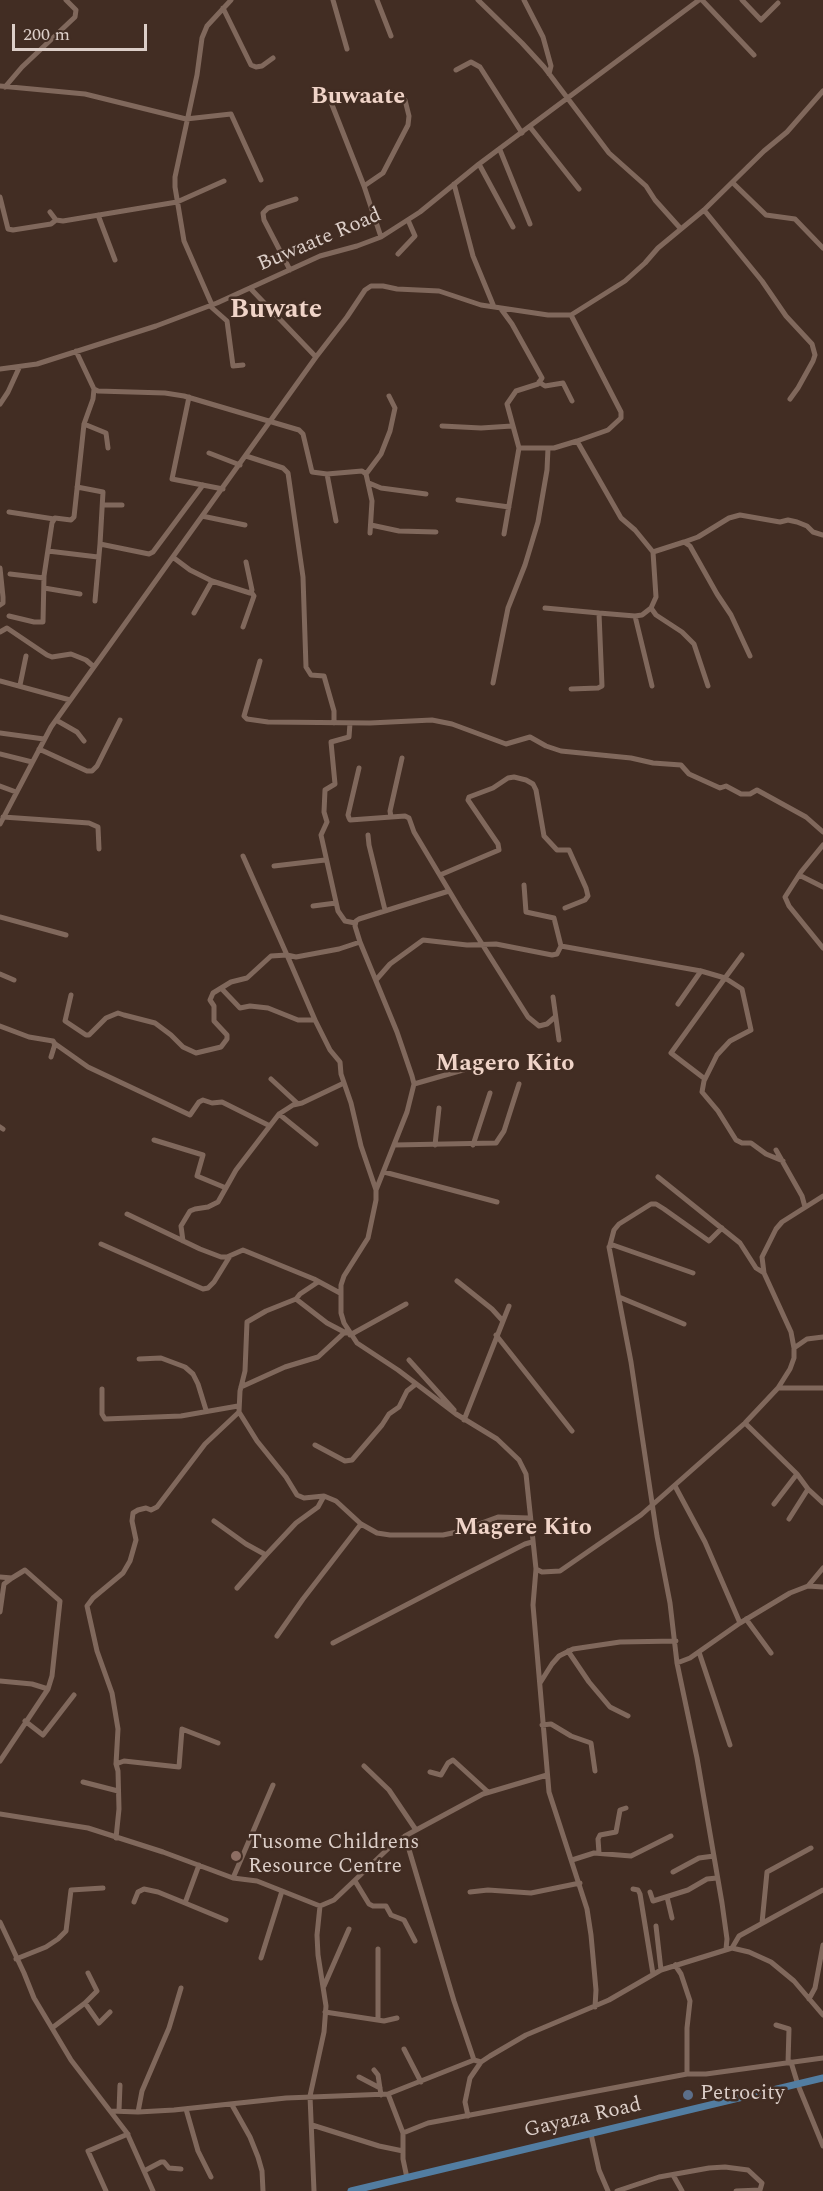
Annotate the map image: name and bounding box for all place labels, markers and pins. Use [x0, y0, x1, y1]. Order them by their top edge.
place label: Tusome Childrens Resource Centre [248, 1831, 419, 1881]
marker: Tusome Childrens Resource Centre [229, 1849, 243, 1863]
place label: Petrocity [700, 2082, 785, 2108]
marker: Petrocity [681, 2088, 695, 2102]

